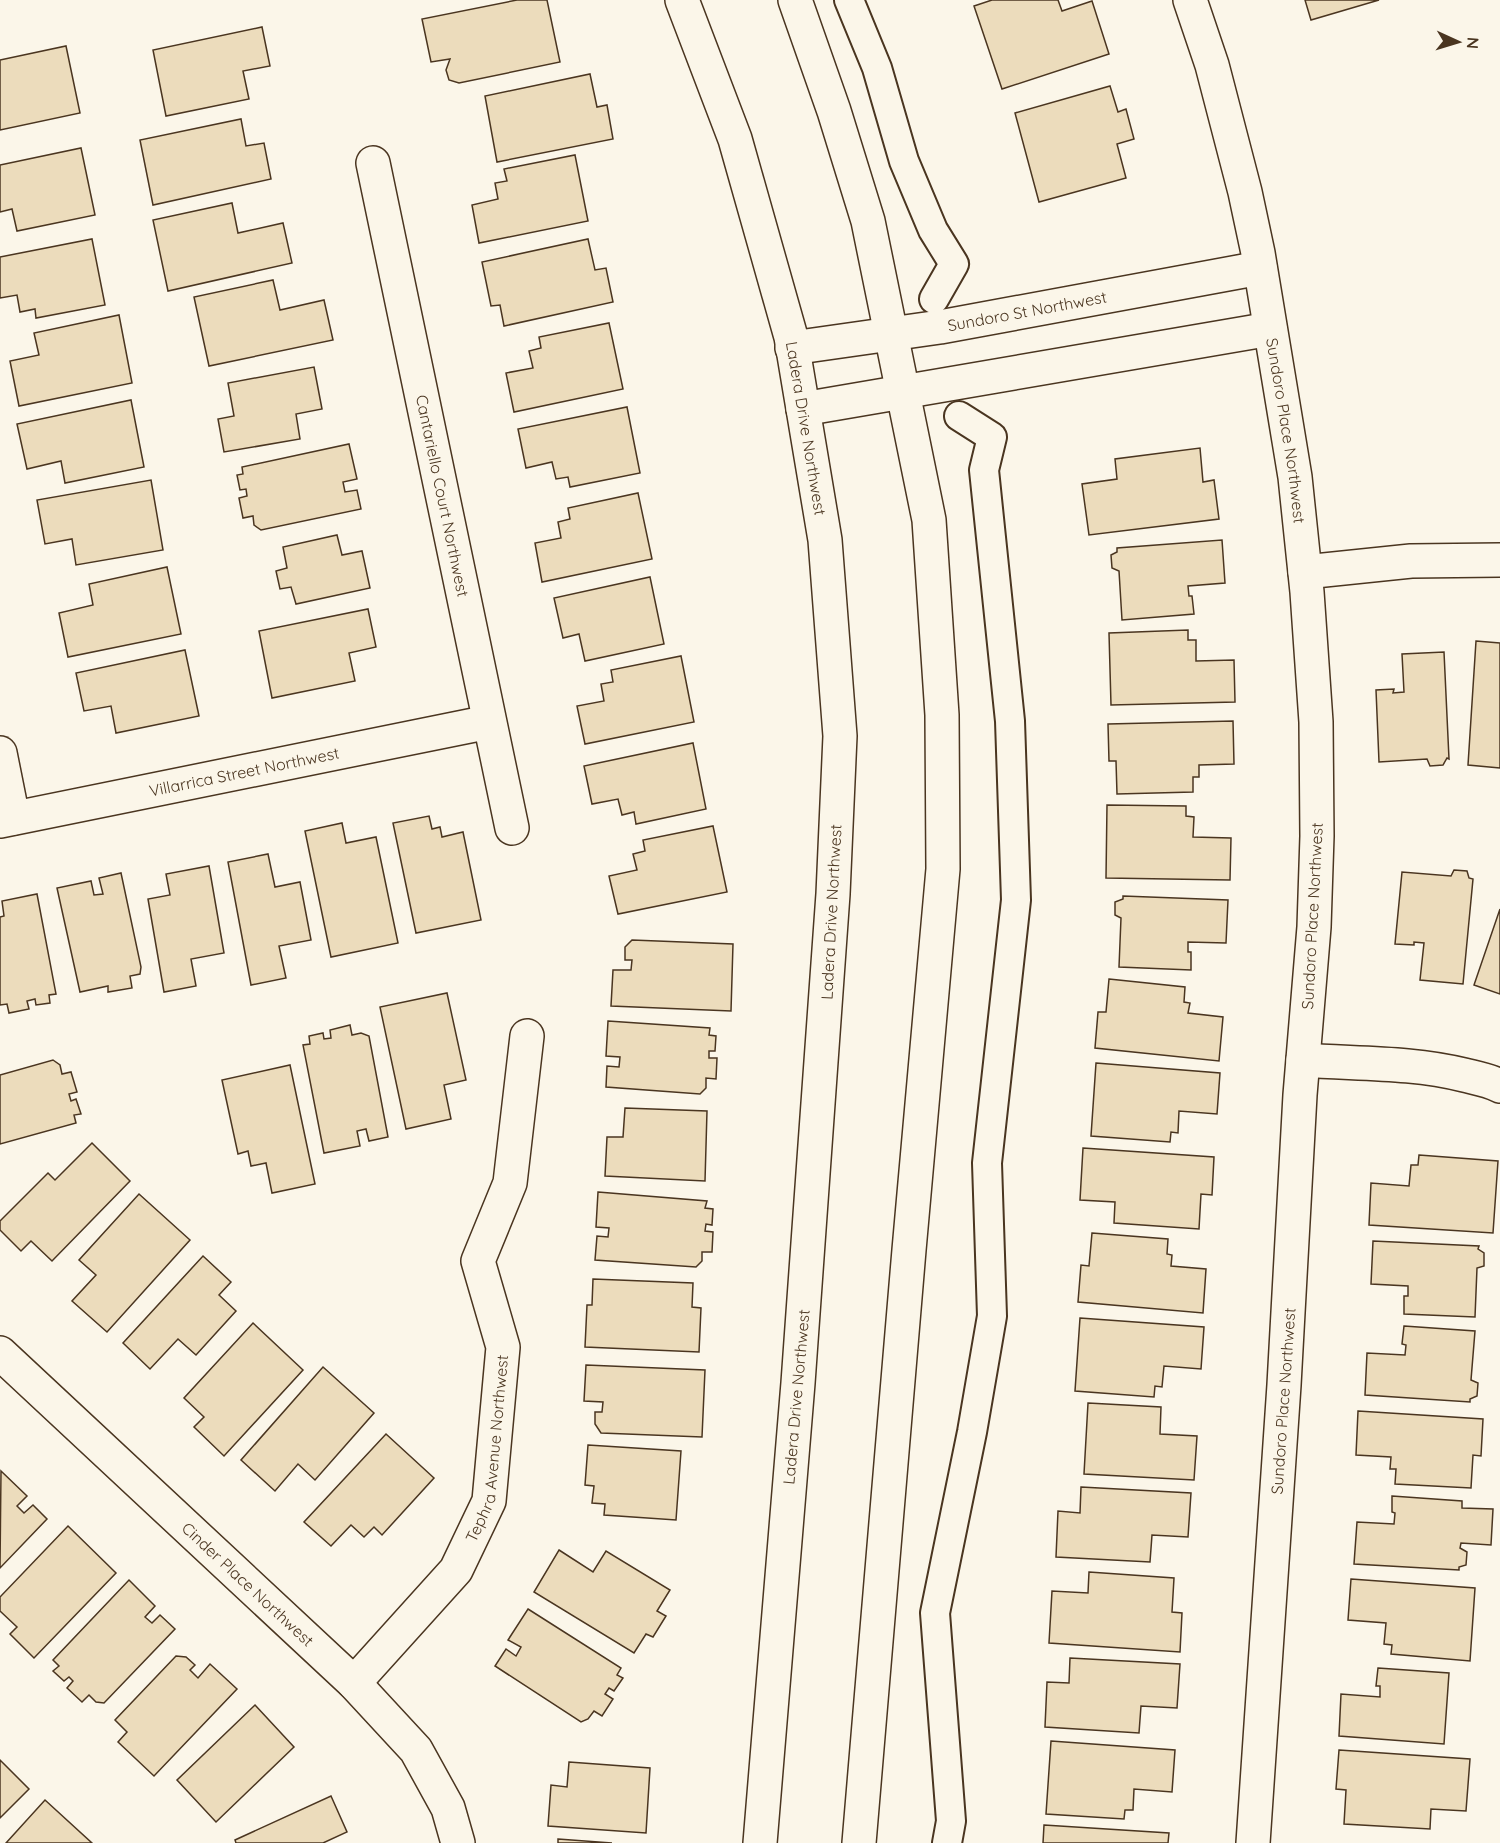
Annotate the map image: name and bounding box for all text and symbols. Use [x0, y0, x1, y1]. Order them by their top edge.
north arrow [1428, 12, 1488, 72]
text: N [1463, 36, 1483, 50]
street label: Sundoro St Northwest [946, 286, 1108, 335]
street label: Sundoro Place Northwest [1262, 336, 1310, 524]
street label: Ladera Drive Northwest [782, 340, 831, 517]
street label: Cantariello Court Northwest [412, 393, 473, 599]
street label: Villarrica Street Northwest [147, 743, 341, 801]
street label: Sundoro Place Northwest [1297, 822, 1327, 1010]
street label: Ladera Drive Northwest [816, 824, 846, 1000]
street label: Sundoro Place Northwest [1266, 1307, 1300, 1495]
street label: Ladera Drive Northwest [778, 1309, 814, 1485]
street label: Tephra Avenue Northwest [461, 1354, 512, 1545]
street label: Cinder Place Northwest [178, 1518, 318, 1651]

